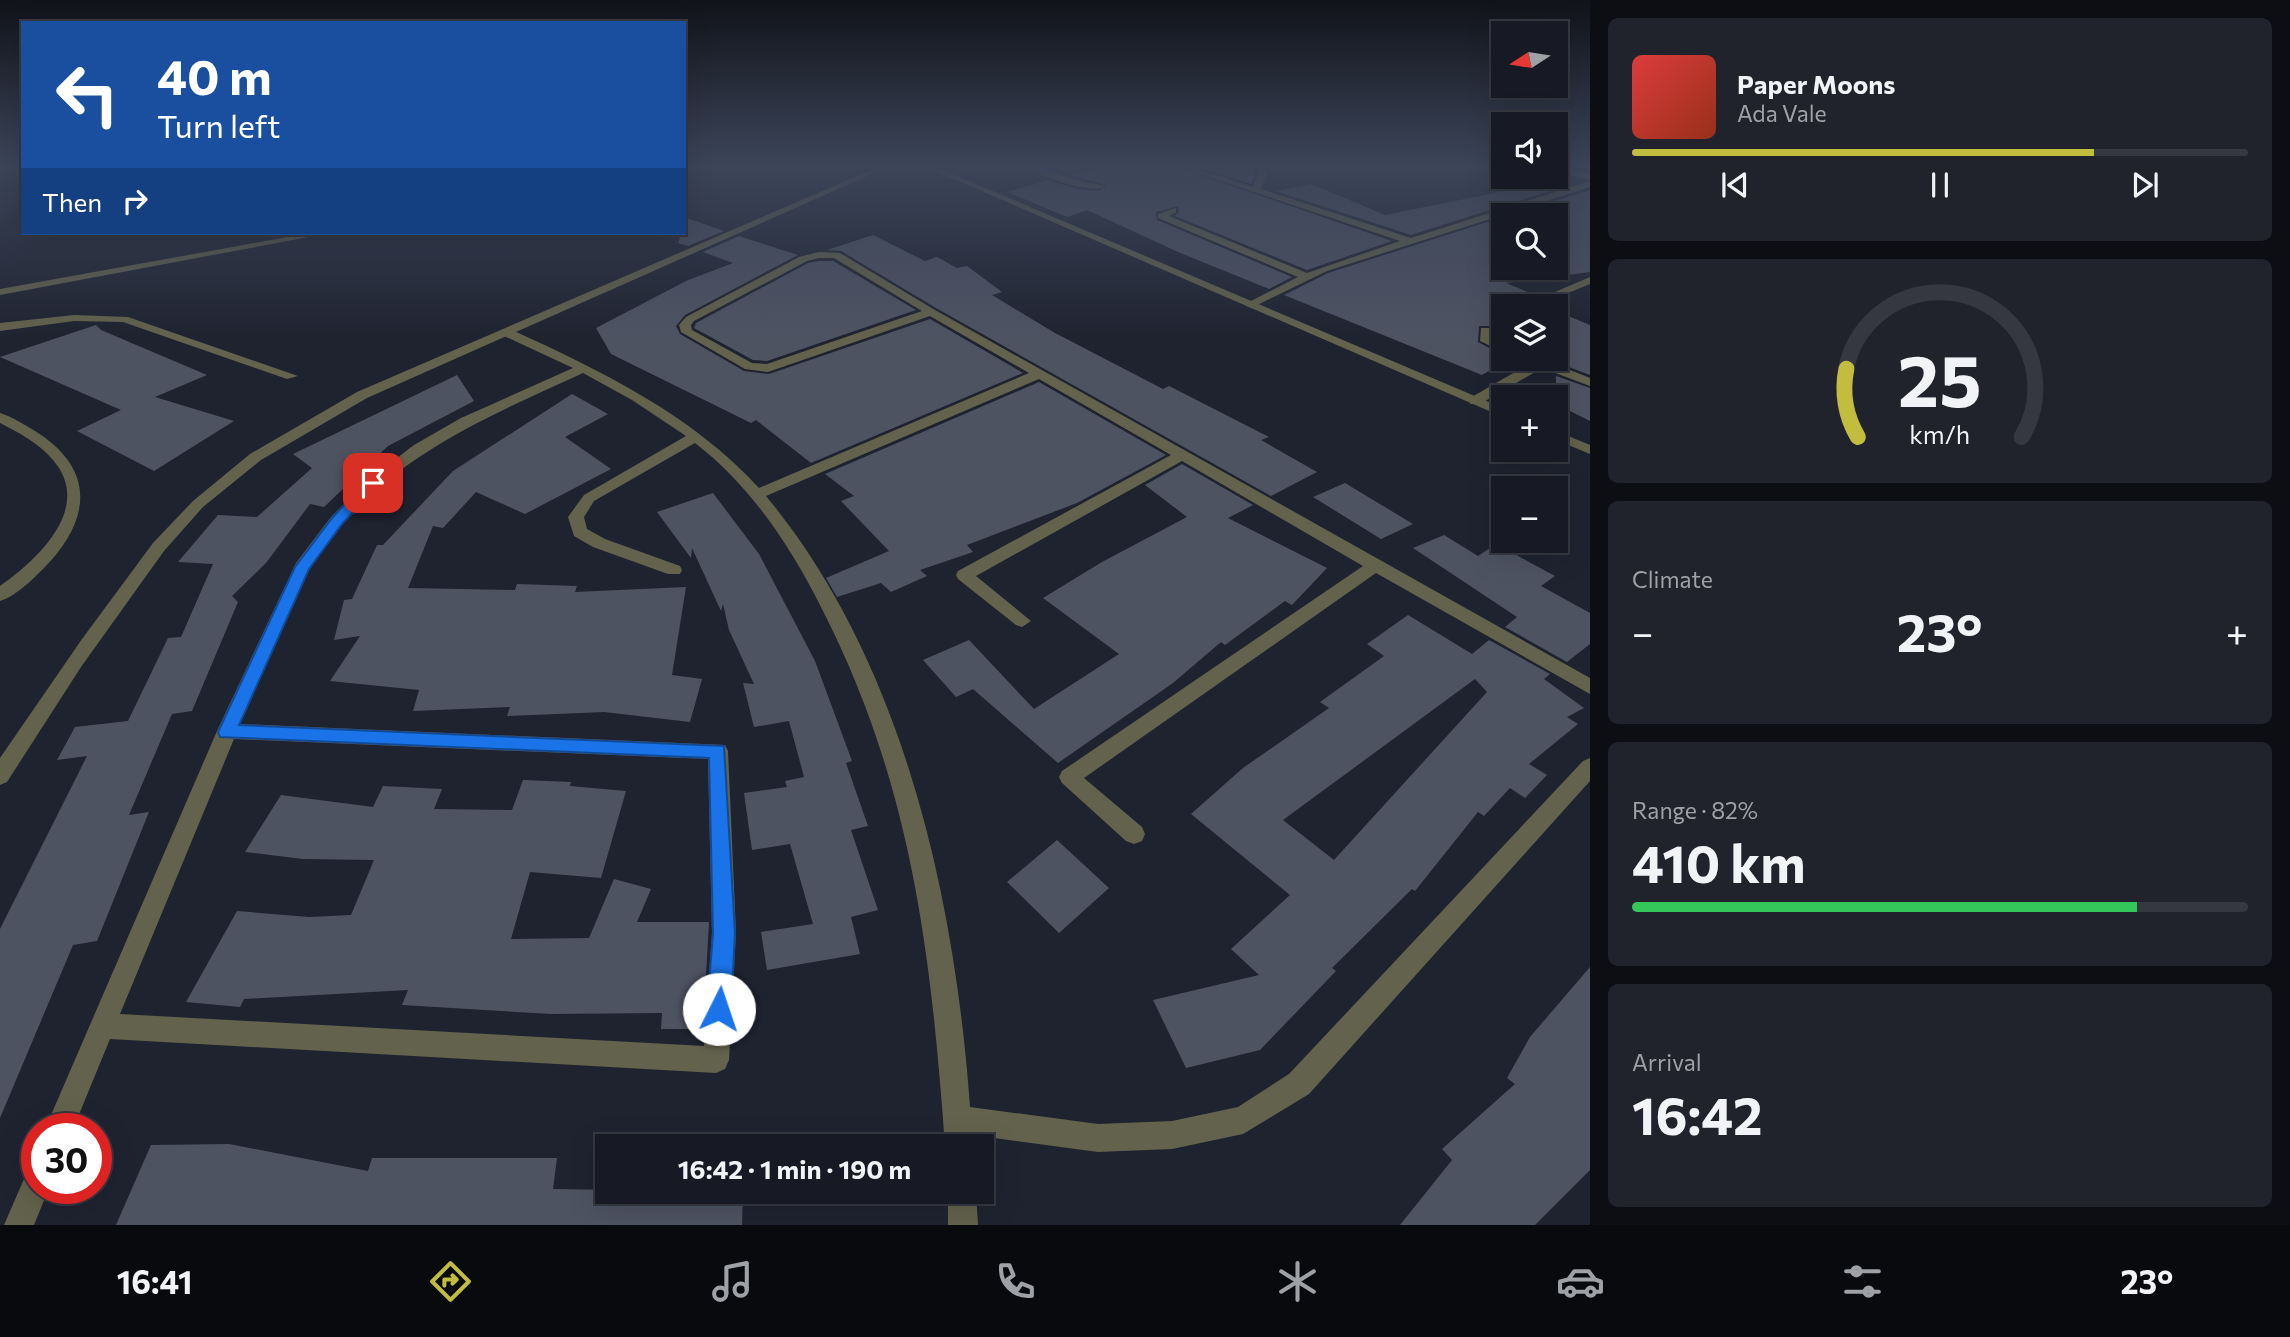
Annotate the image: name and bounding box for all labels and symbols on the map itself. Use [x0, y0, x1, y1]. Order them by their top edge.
north arrow [1491, 21, 1568, 98]
pin [343, 453, 403, 513]
position arrow [682, 972, 756, 1046]
speed limit sign: 30 [21, 1113, 112, 1204]

